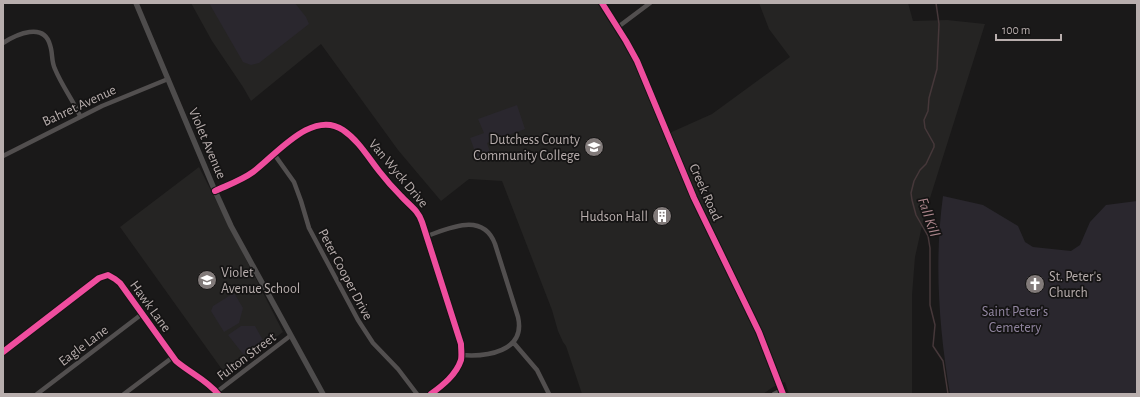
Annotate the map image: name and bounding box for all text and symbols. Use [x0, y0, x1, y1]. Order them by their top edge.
scale bar [996, 16, 1061, 42]
text: 100 m [1002, 24, 1030, 36]
street label: Bahret Avenue [40, 83, 118, 129]
street label: Violet Avenue [186, 106, 228, 181]
place label: Dutchess County Community College [473, 133, 580, 163]
school or university icon: Dutchess County Community College [583, 136, 605, 158]
street label: Van Wyck Drive [366, 137, 431, 210]
street label: Creek Road [686, 162, 724, 223]
water label: Fall Kill [915, 196, 942, 239]
building icon: Hudson Hall [651, 205, 673, 227]
place label: Hudson Hall [580, 210, 648, 224]
street label: Peter Cooper Drive [315, 227, 375, 322]
place label: Violet Avenue School [221, 266, 300, 296]
school or university icon: Violet Avenue School [196, 269, 218, 291]
place label: St. Peter's Church [1049, 270, 1101, 300]
church icon: St. Peter's Church [1024, 273, 1046, 295]
street label: Hawk Lane [127, 278, 173, 335]
park label: Saint Peter's Cemetery [982, 305, 1048, 335]
street label: Eagle Lane [56, 323, 111, 369]
street label: Fulton Street [215, 330, 279, 383]

